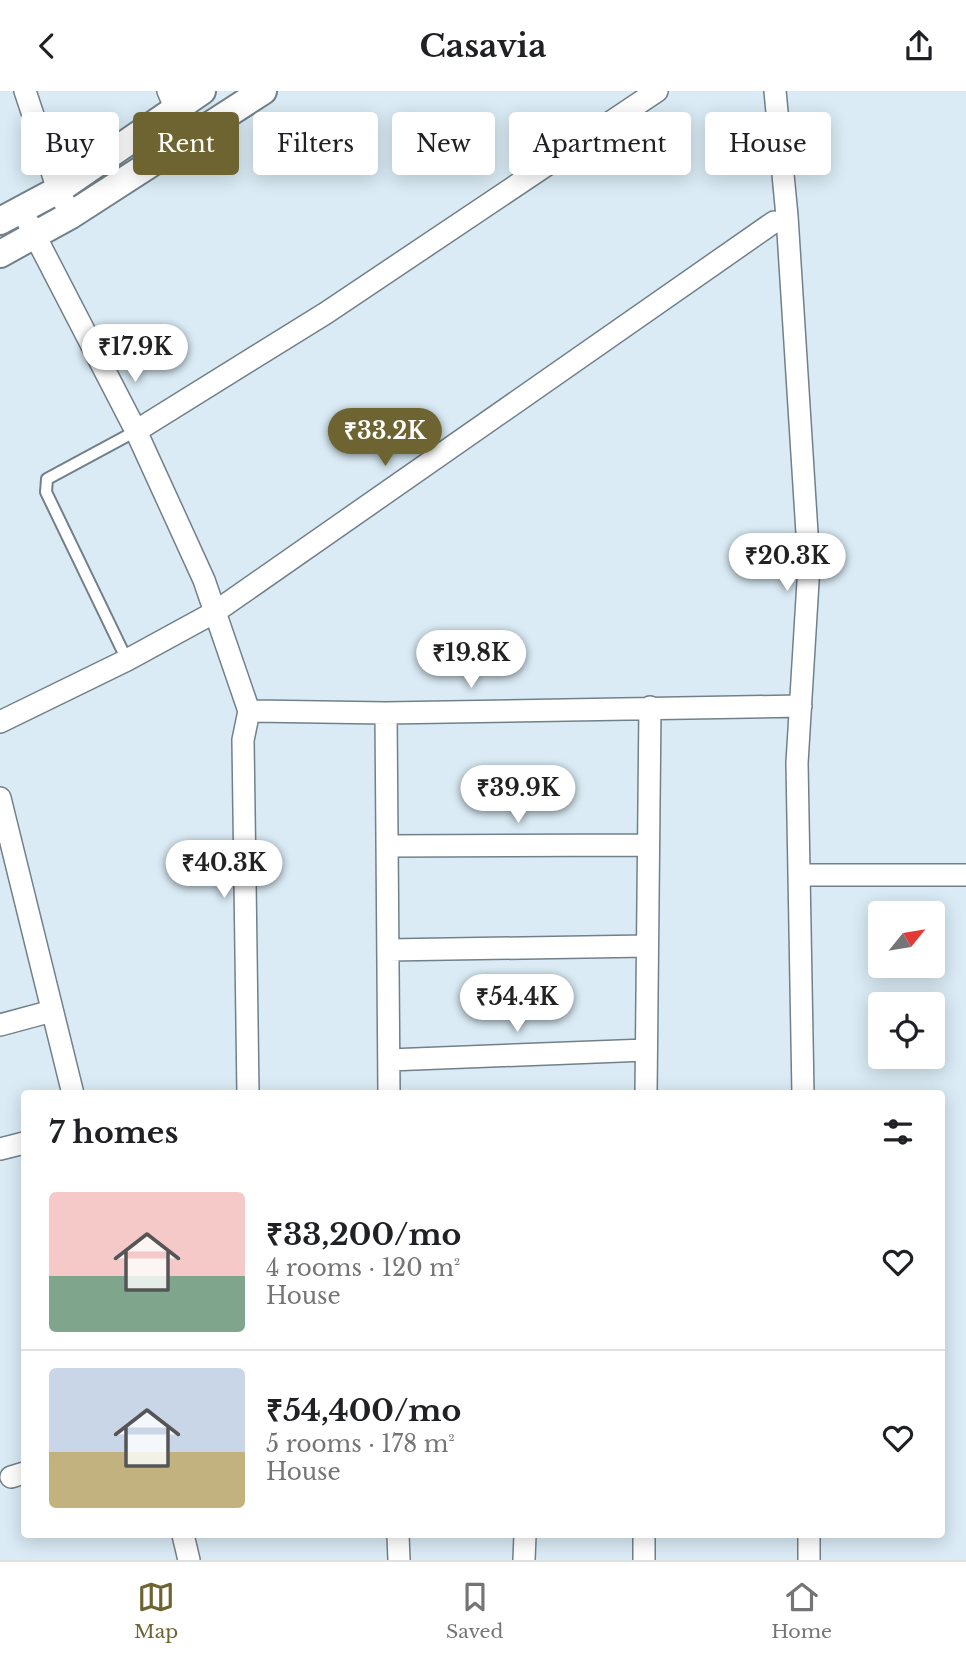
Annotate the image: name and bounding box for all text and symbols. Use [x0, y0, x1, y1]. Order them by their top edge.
text: Casavia [419, 26, 547, 66]
icon: back [28, 27, 66, 65]
icon: share [900, 27, 938, 65]
chip: Buy [21, 112, 119, 175]
chip: Rent [133, 112, 239, 175]
chip: Filters [253, 112, 378, 175]
chip: New [392, 112, 495, 175]
chip: Apartment [509, 112, 691, 175]
chip: House [705, 112, 831, 175]
pin: ₹17.9K [78, 324, 192, 384]
text: ₹17.9K [98, 333, 172, 361]
pin: ₹33.2K [328, 409, 442, 468]
text: ₹33.2K [344, 417, 426, 445]
pin: ₹20.3K [730, 533, 844, 593]
text: ₹20.3K [745, 542, 829, 570]
pin: ₹19.8K [414, 631, 528, 690]
text: ₹19.8K [432, 639, 510, 667]
pin: ₹39.9K [461, 765, 575, 825]
text: ₹39.9K [476, 774, 560, 802]
pin: ₹40.3K [167, 841, 281, 900]
text: ₹40.3K [182, 849, 266, 877]
north arrow [868, 901, 945, 978]
map controls [868, 901, 945, 1069]
pin: ₹54.4K [460, 975, 574, 1034]
text: ₹54.4K [476, 983, 558, 1011]
button: locate [868, 992, 945, 1069]
icon: filters [879, 1113, 917, 1151]
text: 7 homes [49, 1114, 178, 1151]
text: ₹33,200/mo [266, 1216, 461, 1253]
icon: home [105, 1220, 189, 1304]
icon: heart [879, 1243, 917, 1281]
text: 4 rooms · 120 m² [266, 1254, 460, 1282]
text: House [266, 1282, 341, 1310]
text: ₹54,400/mo [266, 1392, 461, 1429]
icon: home [105, 1396, 189, 1480]
icon: heart [879, 1419, 917, 1457]
text: 5 rooms · 178 m² [266, 1430, 455, 1458]
text: House [266, 1458, 341, 1486]
tab: Map [134, 1578, 178, 1643]
tab: Saved [446, 1578, 503, 1643]
tab: Home [771, 1578, 832, 1643]

